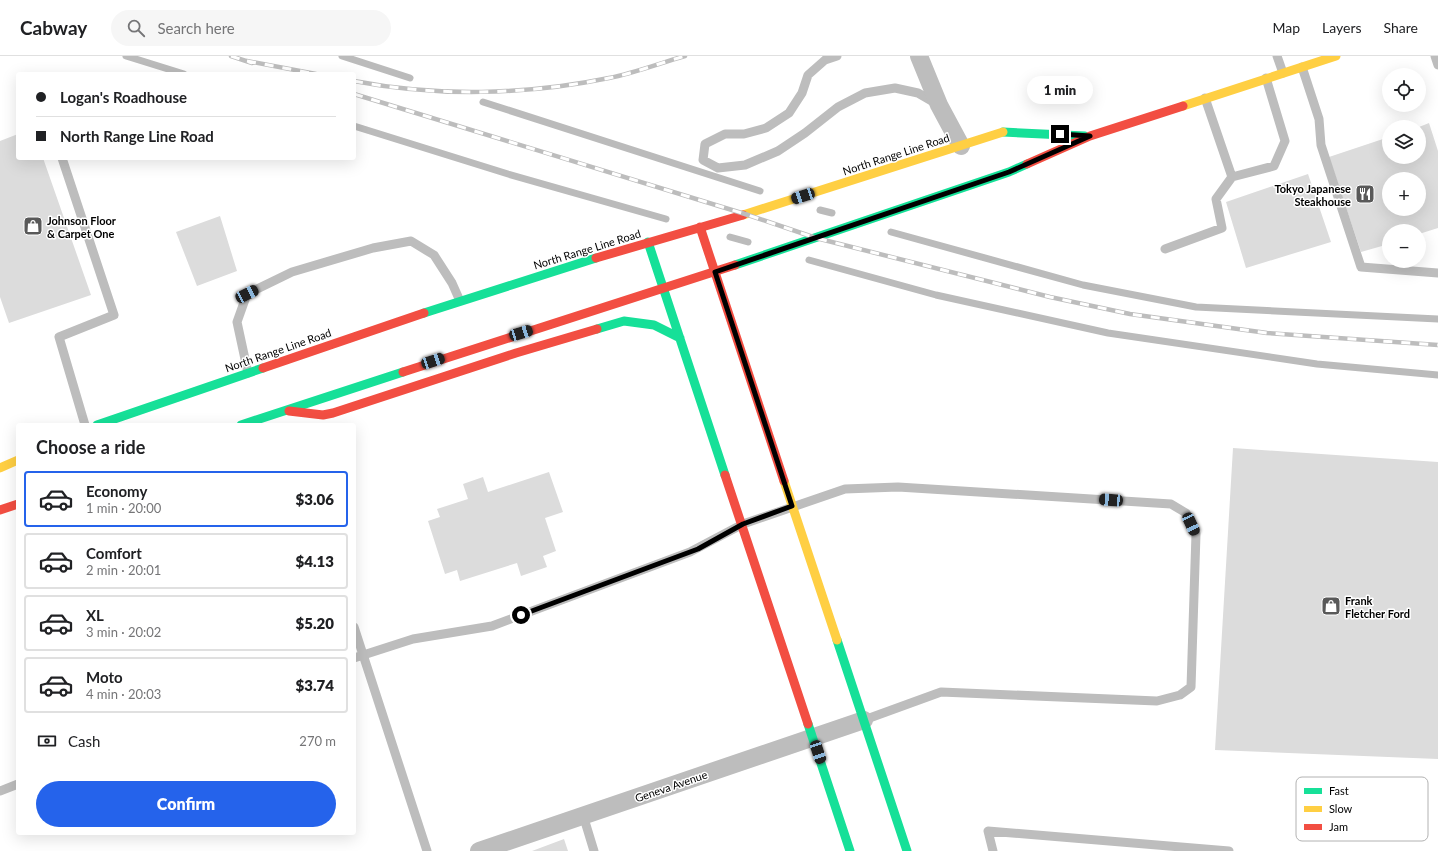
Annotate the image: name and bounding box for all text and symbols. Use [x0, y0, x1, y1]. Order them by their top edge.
search box [111, 10, 391, 46]
text: Cabway [20, 16, 87, 39]
icon: search [125, 17, 147, 39]
text: Search here [157, 19, 235, 37]
text: Map [1272, 19, 1300, 36]
text: Layers [1322, 19, 1362, 36]
text: Share [1384, 19, 1418, 36]
map controls [1382, 68, 1426, 268]
button: locate [1382, 68, 1426, 112]
callout: 1 min [1027, 76, 1093, 104]
text: 1 min [1044, 82, 1076, 98]
text: Logan's Roadhouse [60, 88, 187, 106]
button: layers [1382, 120, 1426, 164]
route end [1051, 125, 1069, 143]
text: North Range Line Road [60, 127, 214, 145]
street label: North Range Line Road [841, 131, 951, 177]
button: + [1382, 172, 1426, 216]
place label: Tokyo Japanese Steakhouse [1274, 182, 1351, 208]
restaurant icon: Tokyo Japanese Steakhouse [1354, 183, 1376, 205]
car [790, 187, 816, 205]
place label: Johnson Floor & Carpet One [47, 214, 117, 240]
shop icon: Johnson Floor & Carpet One [22, 215, 44, 237]
button: − [1382, 224, 1426, 268]
street label: North Range Line Road [532, 226, 642, 272]
car [234, 283, 260, 305]
car [508, 324, 534, 342]
street label: North Range Line Road [223, 326, 333, 374]
car [420, 352, 446, 370]
text: Choose a ride [36, 436, 145, 458]
icon: car [38, 481, 74, 517]
text: Economy [86, 482, 147, 500]
text: $3.06 [296, 490, 334, 508]
car [1099, 493, 1123, 507]
text: 1 min · 20:00 [86, 500, 161, 516]
car [1180, 511, 1202, 537]
icon: car [38, 543, 74, 579]
text: Comfort [86, 544, 142, 562]
text: $4.13 [296, 552, 334, 570]
text: 2 min · 20:01 [86, 562, 161, 578]
place label: Frank Fletcher Ford [1345, 594, 1410, 620]
shop icon: Frank Fletcher Ford [1320, 595, 1342, 617]
icon: car [38, 605, 74, 641]
text: XL [86, 606, 104, 624]
route start [512, 606, 530, 624]
text: $5.20 [296, 614, 334, 632]
text: 3 min · 20:02 [86, 624, 161, 640]
icon: car [38, 667, 74, 703]
text: Moto [86, 668, 123, 686]
text: $3.74 [296, 676, 334, 694]
text: 4 min · 20:03 [86, 686, 161, 702]
icon: cash [36, 730, 58, 752]
text: Cash [68, 732, 100, 750]
text: 270 m [299, 733, 336, 749]
car [809, 739, 827, 765]
street label: Geneva Avenue [633, 768, 709, 804]
legend [1296, 777, 1428, 841]
button: Confirm [36, 781, 336, 827]
text: Fast [1329, 784, 1349, 797]
text: Slow [1329, 802, 1353, 815]
text: Jam [1329, 820, 1348, 833]

